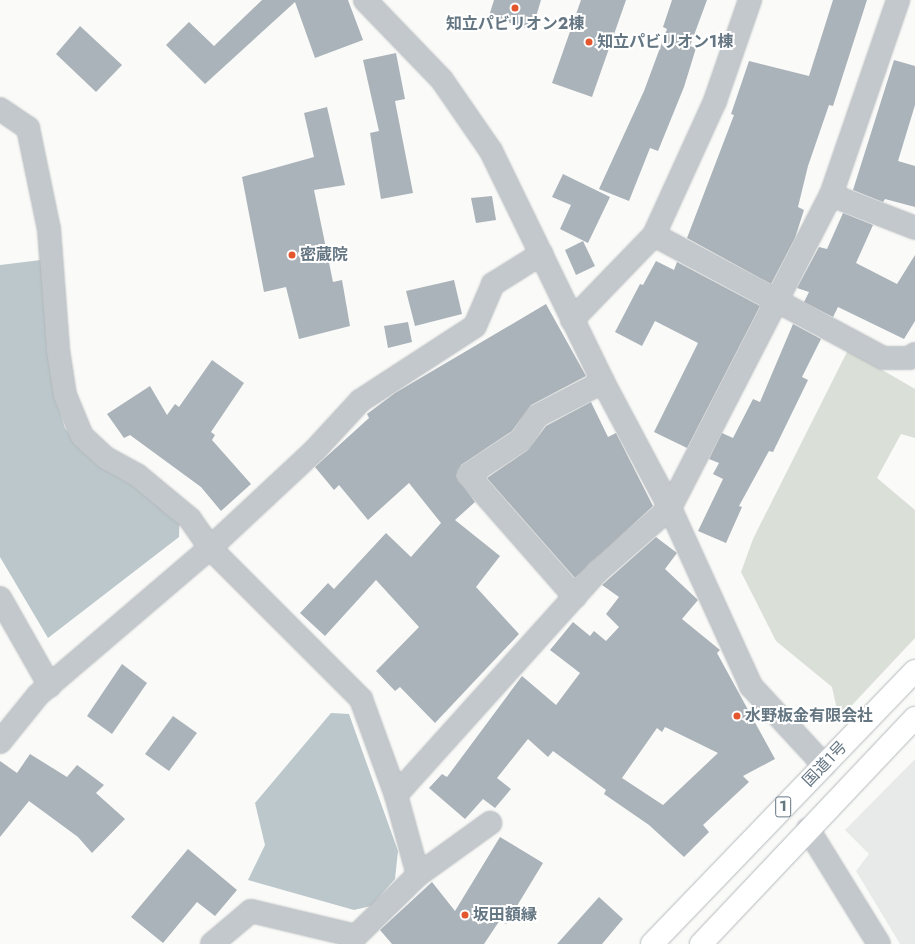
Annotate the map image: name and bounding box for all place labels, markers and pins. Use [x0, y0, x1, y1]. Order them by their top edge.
marker: 知立パビリオン2棟 [510, 3, 520, 13]
place label: 知立パビリオン2棟 [446, 14, 584, 34]
place label: 知立パビリオン1棟 [597, 32, 733, 52]
marker: 知立パビリオン1棟 [584, 37, 594, 47]
place label: 密蔵院 [300, 245, 348, 265]
marker: 密蔵院 [287, 250, 297, 260]
place label: 水野板金有限会社 [745, 706, 873, 726]
marker: 水野板金有限会社 [732, 711, 742, 721]
place label: 坂田額縁 [473, 905, 537, 925]
marker: 坂田額縁 [460, 910, 470, 920]

